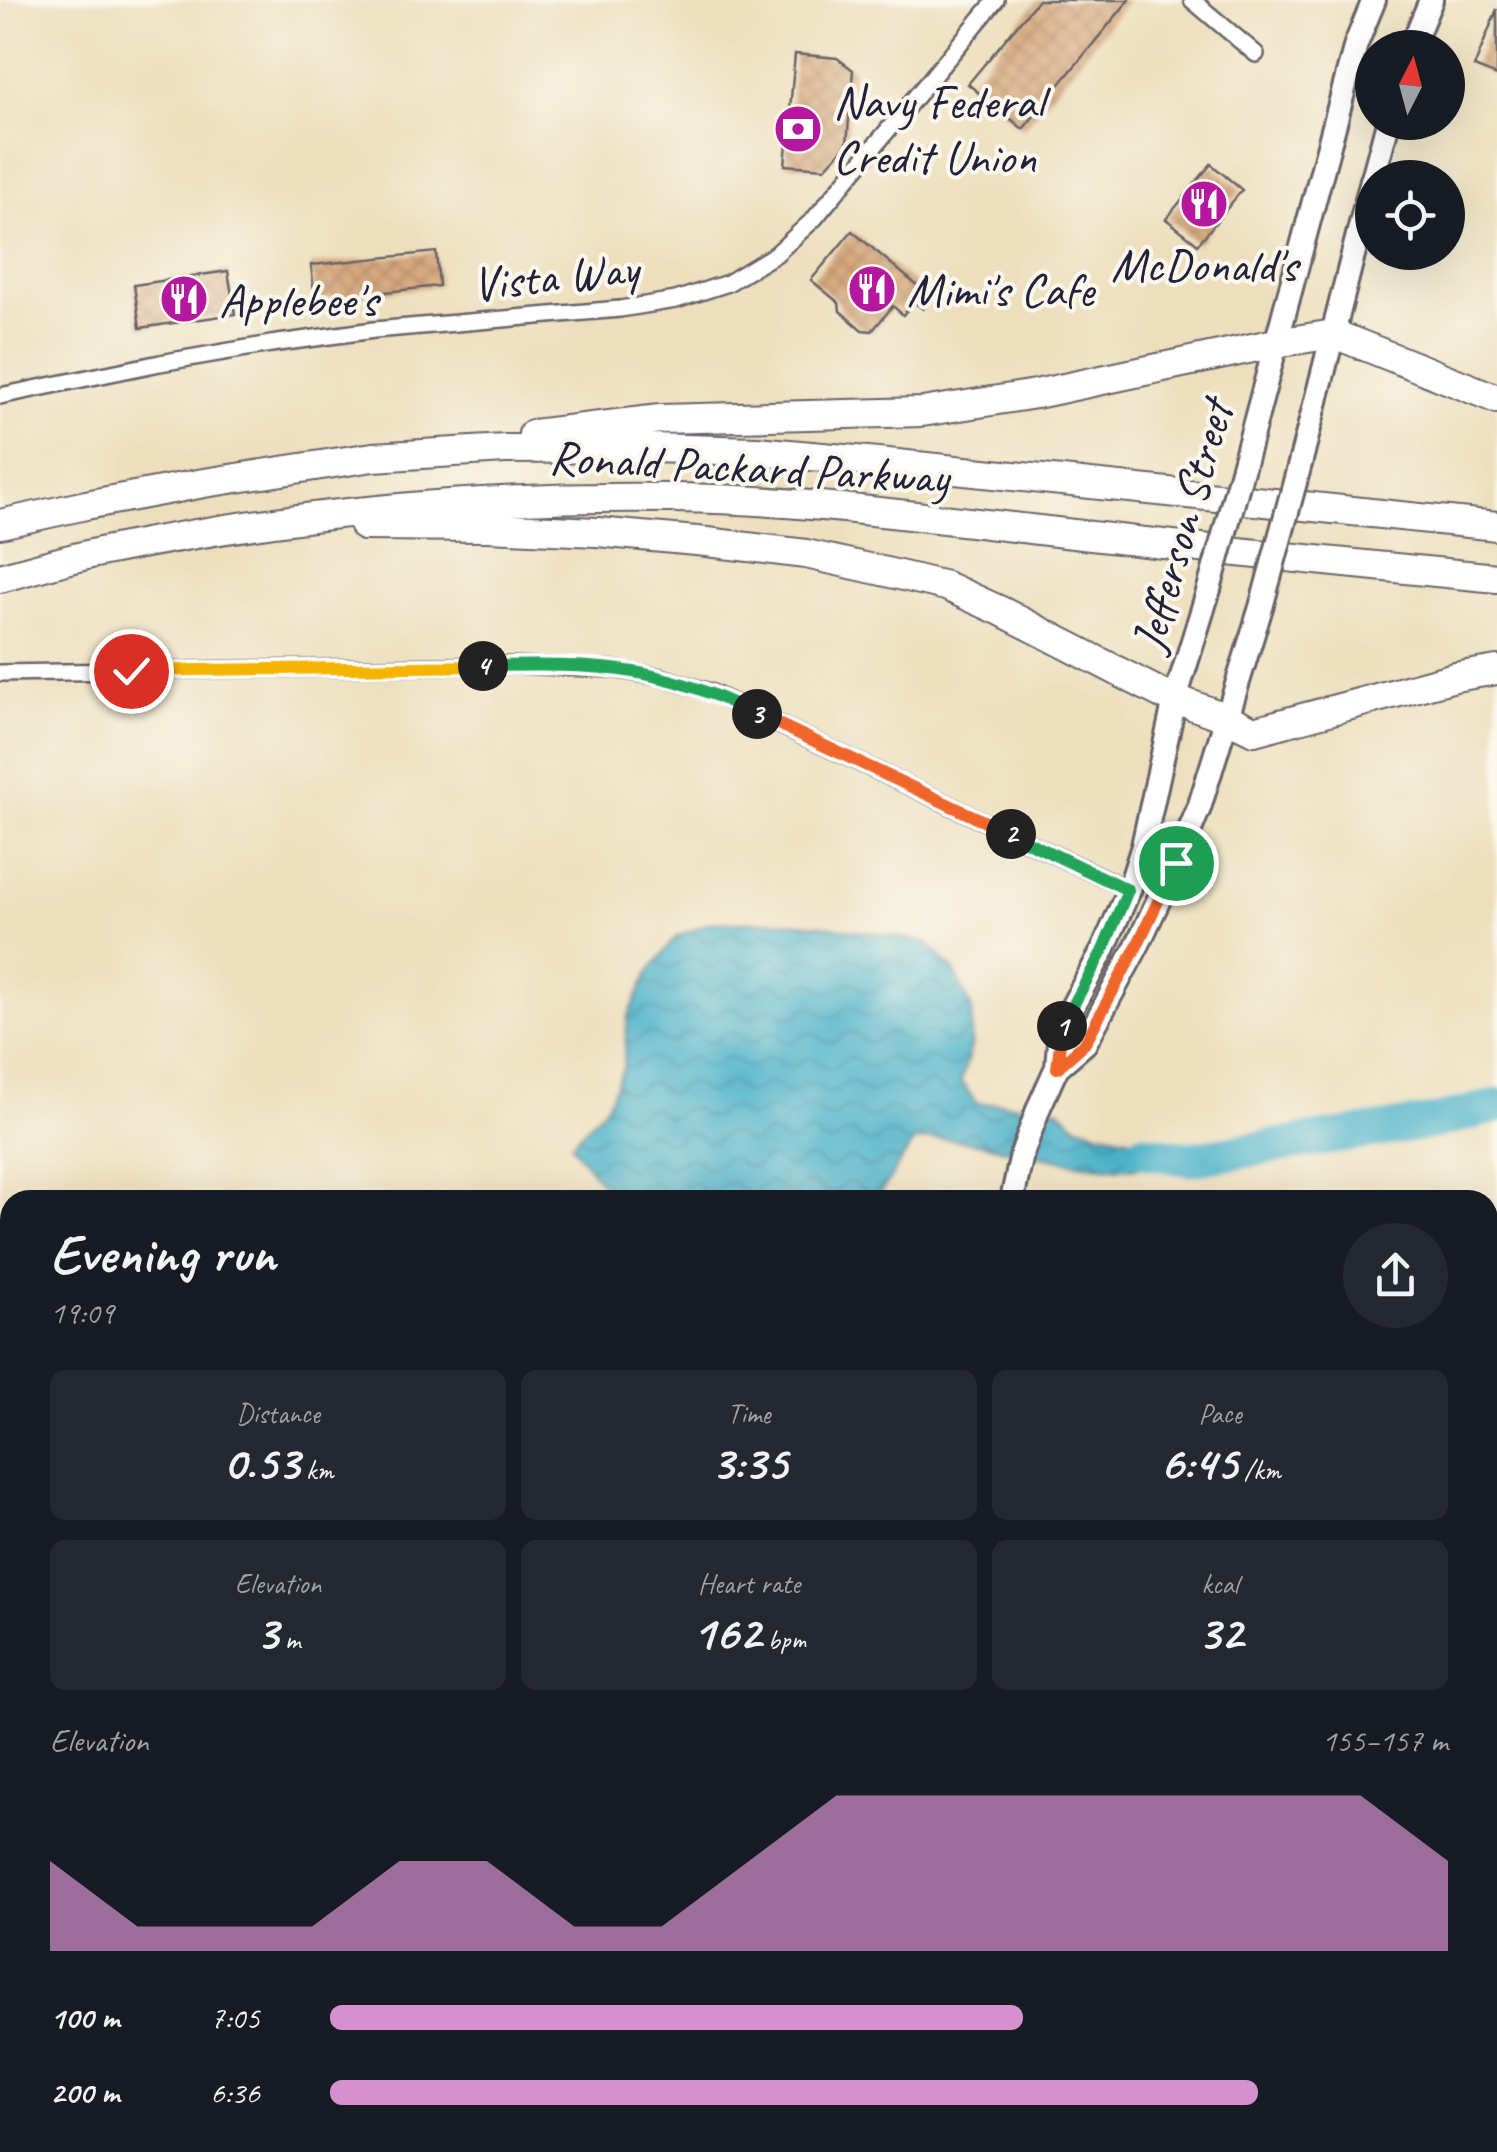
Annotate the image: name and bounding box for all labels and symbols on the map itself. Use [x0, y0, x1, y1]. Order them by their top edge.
north arrow [1355, 30, 1465, 140]
place label: Navy Federal Credit Union [833, 72, 1052, 187]
bank icon: Navy Federal Credit Union [772, 103, 824, 155]
restaurant icon: McDonald's [1178, 178, 1230, 230]
place label: McDonald's [1111, 235, 1302, 295]
street label: Vista Way [469, 237, 645, 315]
place label: Mimi's Cafe [907, 260, 1097, 320]
restaurant icon: Mimi's Cafe [846, 263, 898, 315]
place label: Applebee's [219, 270, 382, 330]
restaurant icon: Applebee's [158, 273, 210, 325]
street label: Jefferson Street [1117, 388, 1248, 660]
street label: Ronald Packard Parkway [548, 427, 954, 508]
pin [89, 629, 174, 714]
pin: 4 [458, 641, 508, 691]
pin: 3 [732, 689, 782, 739]
pin: 2 [986, 809, 1036, 859]
pin [1134, 821, 1219, 906]
pin: 1 [1037, 1001, 1087, 1051]

